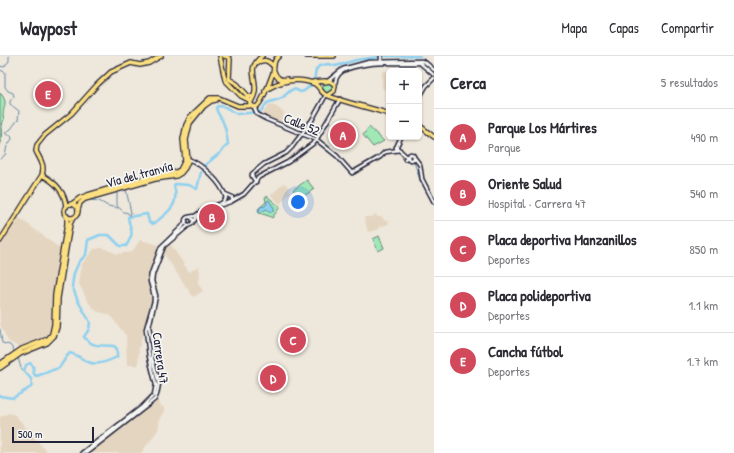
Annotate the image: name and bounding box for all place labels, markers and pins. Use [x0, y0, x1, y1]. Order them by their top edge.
pin: E [35, 79, 61, 109]
pin: A [330, 120, 356, 150]
pin: B [199, 202, 225, 232]
pin: C [280, 325, 306, 355]
pin: D [260, 363, 286, 393]

